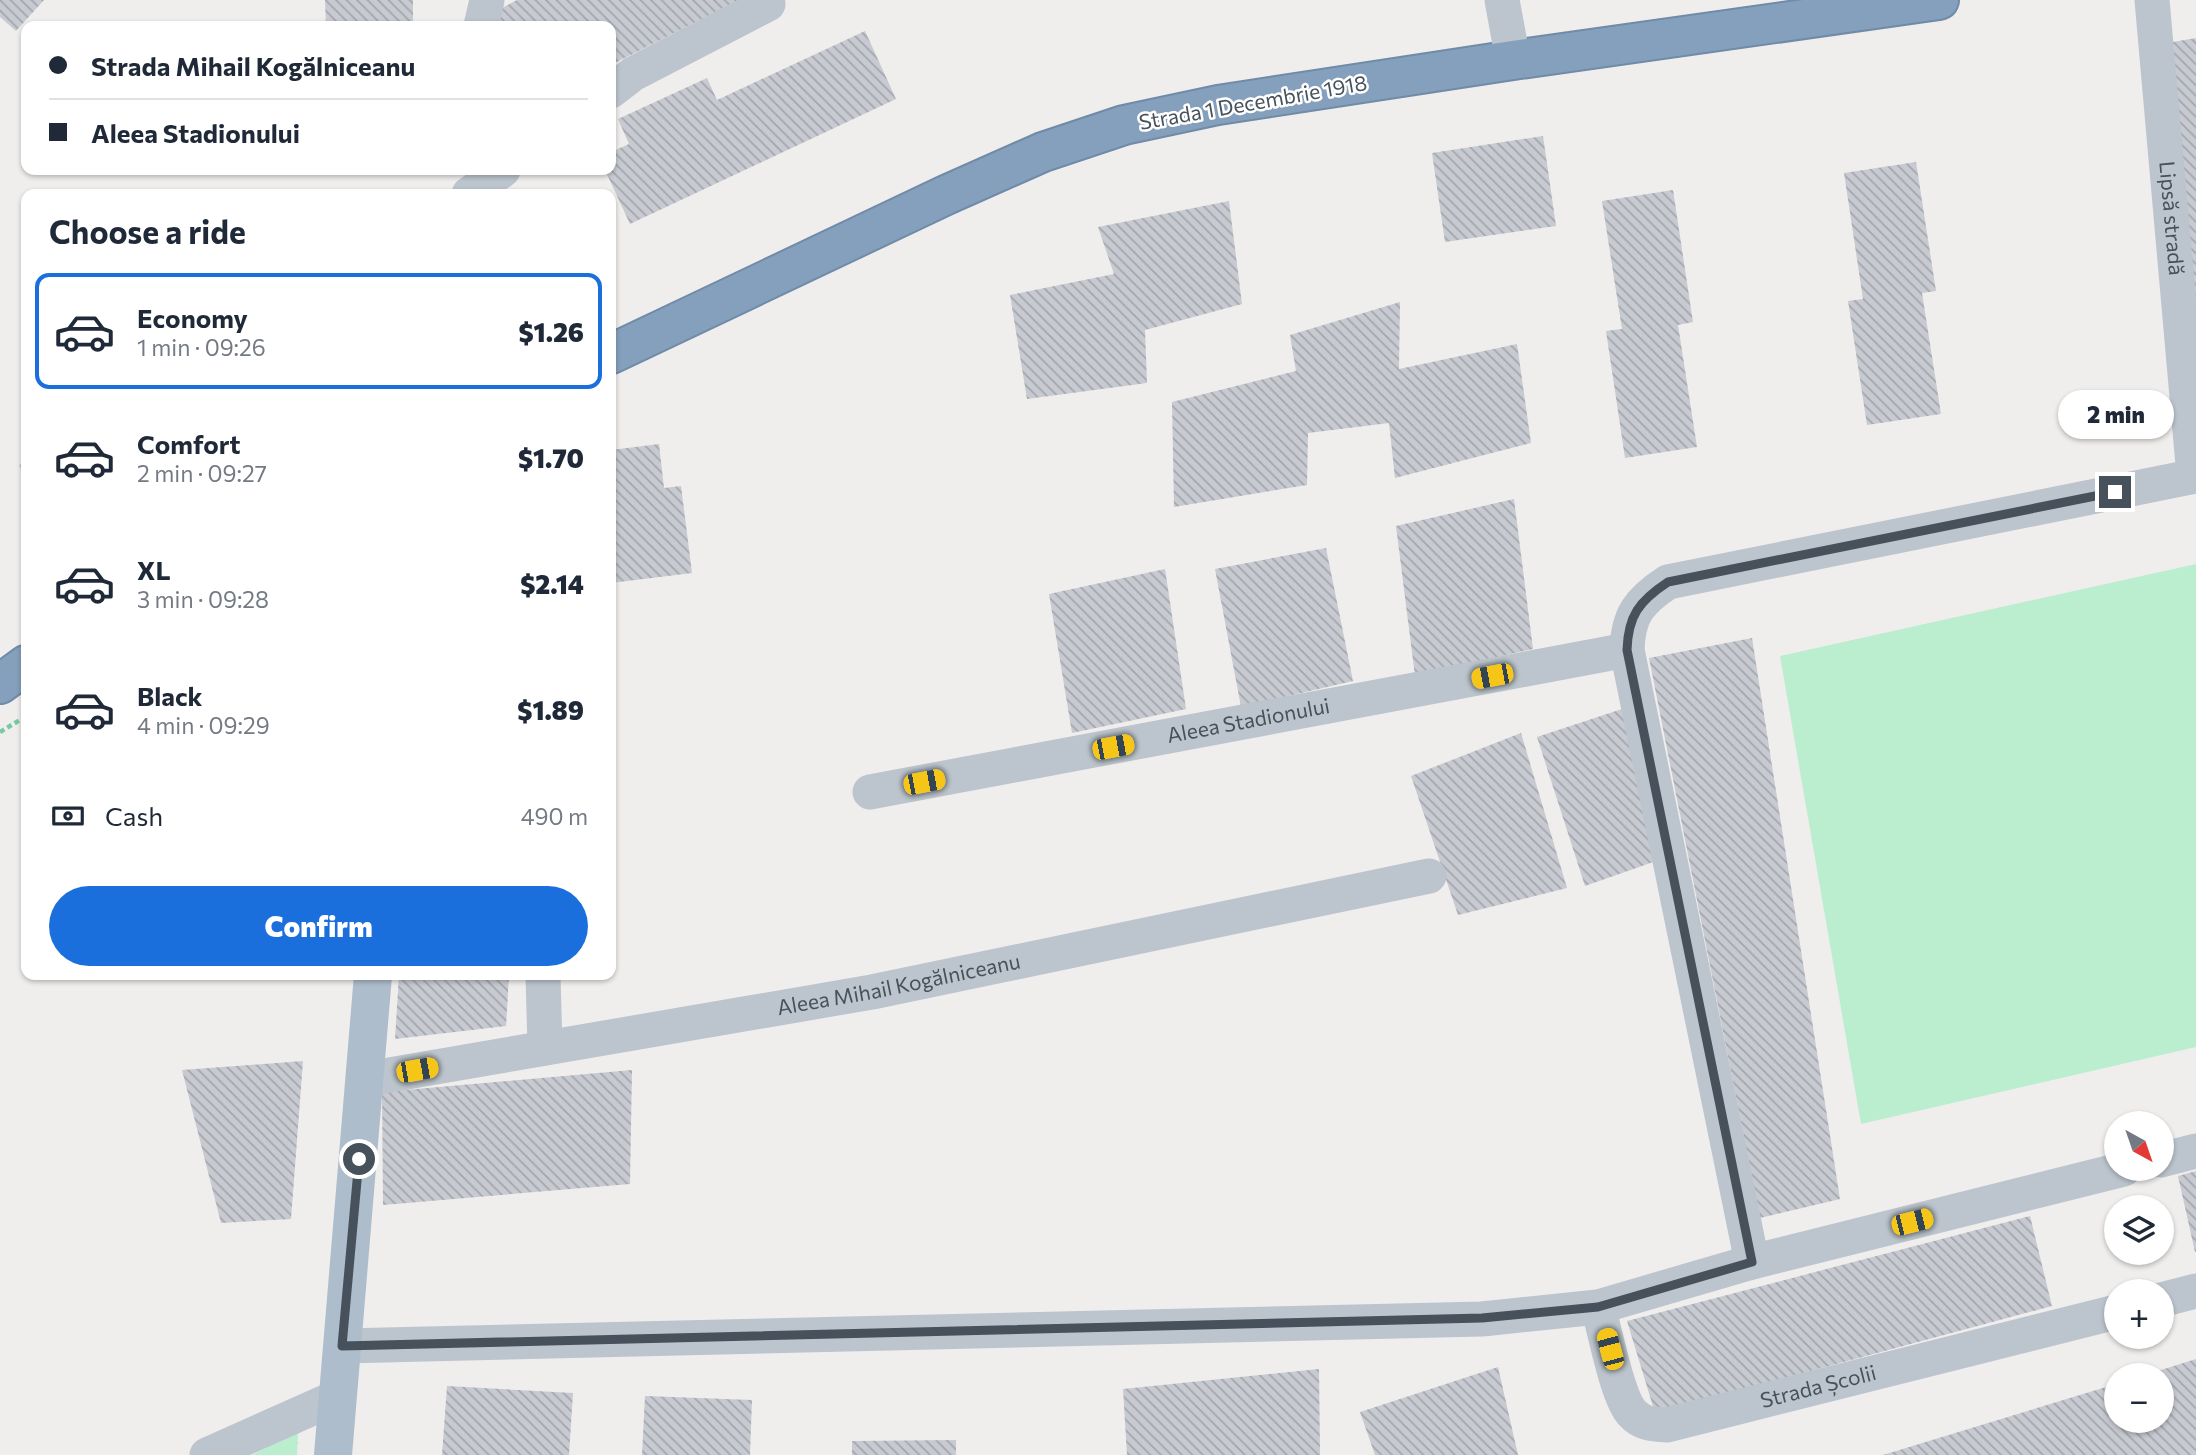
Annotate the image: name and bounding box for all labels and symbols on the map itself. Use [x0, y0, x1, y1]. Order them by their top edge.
street label: Strada 1 Decembrie 1918 [1137, 69, 1369, 134]
street label: Lipsă stradă [2155, 160, 2190, 276]
callout: 2 min [2057, 391, 2173, 440]
route end [2099, 476, 2131, 508]
car [1470, 662, 1515, 690]
street label: Aleea Stadionului [1165, 692, 1332, 747]
car [1091, 733, 1136, 761]
car [902, 768, 947, 796]
street label: Aleea Mihail Kogălniceanu [775, 947, 1022, 1019]
car [395, 1056, 440, 1084]
north arrow [2104, 1111, 2174, 1181]
route start [343, 1143, 375, 1175]
car [1890, 1207, 1935, 1237]
car [1595, 1326, 1626, 1372]
street label: Strada Școlii [1757, 1359, 1878, 1412]

